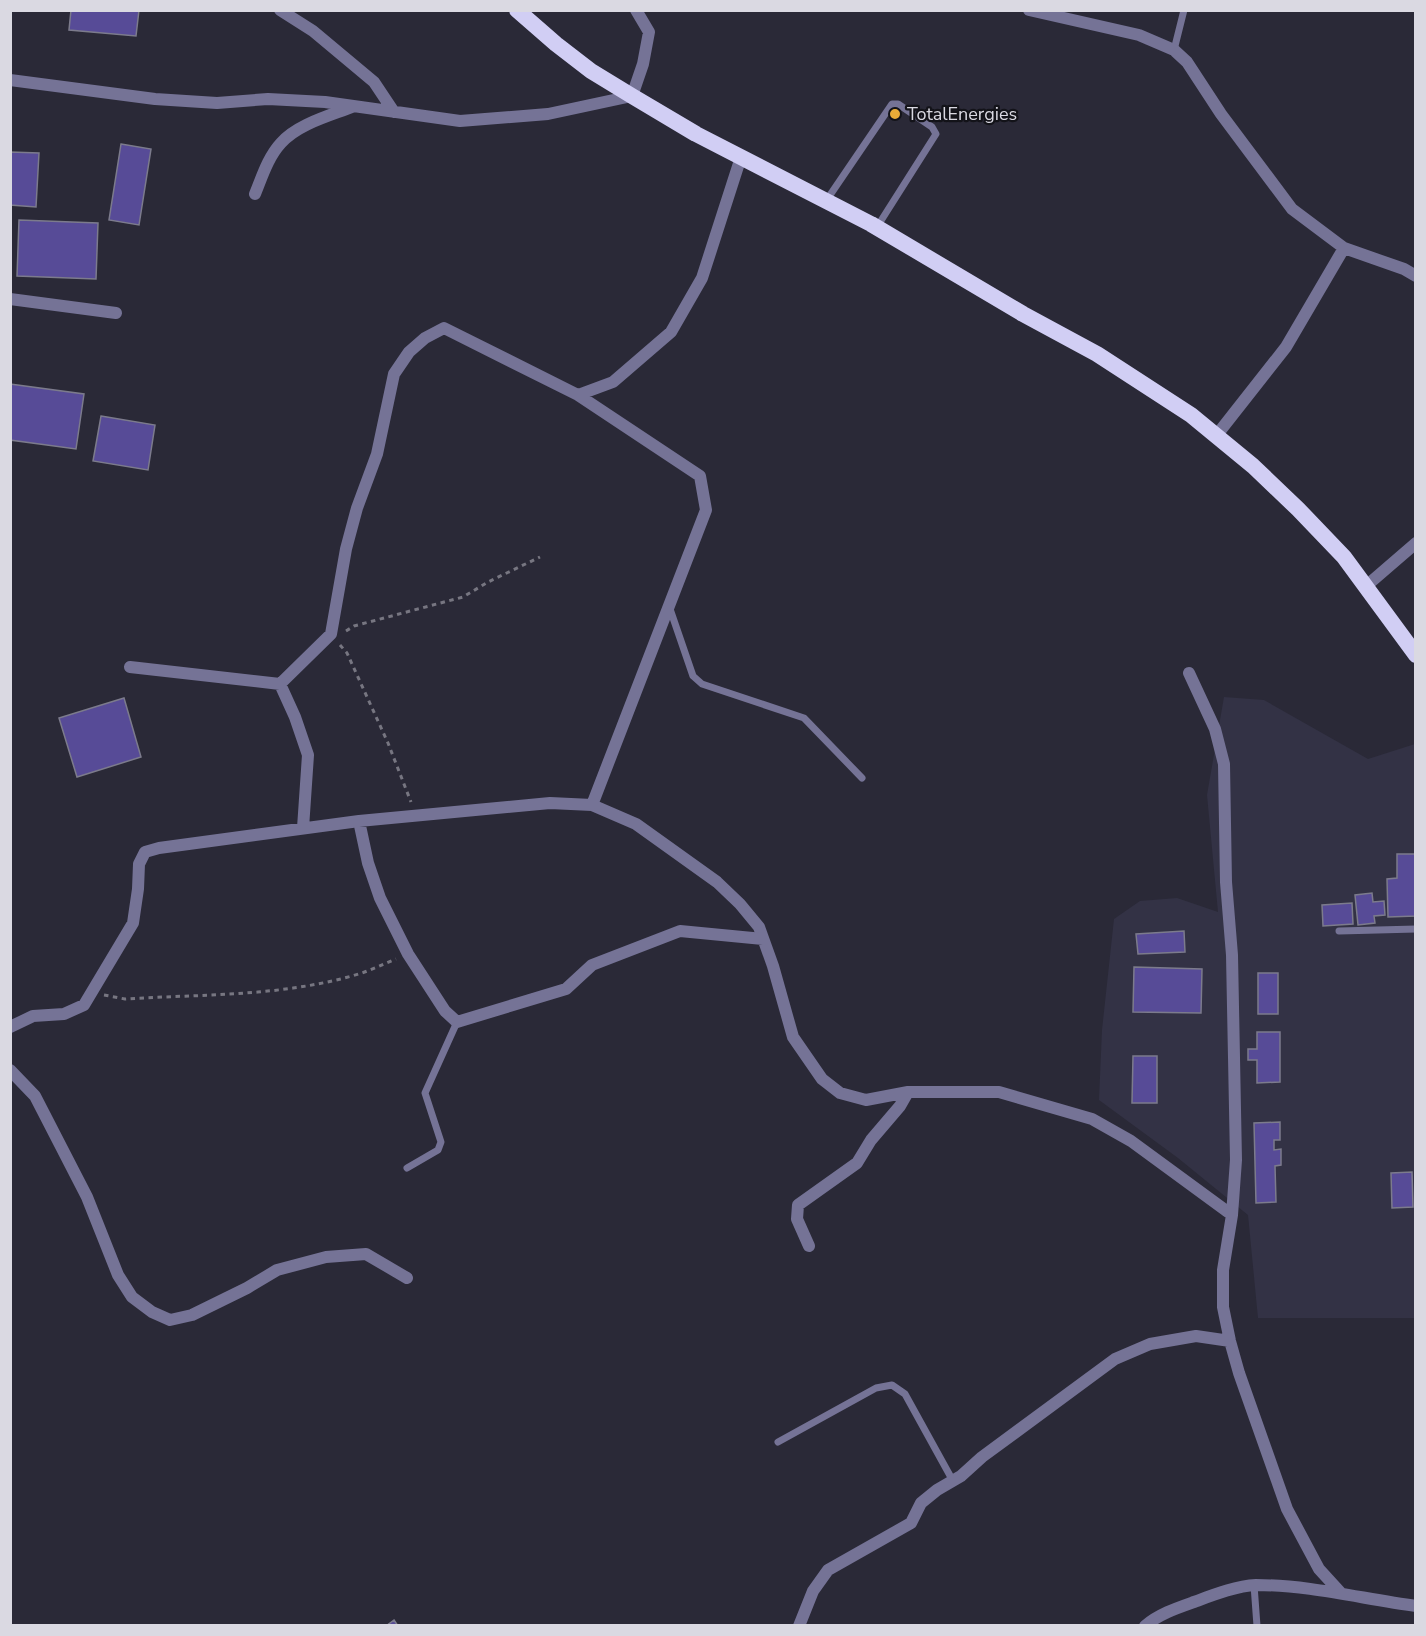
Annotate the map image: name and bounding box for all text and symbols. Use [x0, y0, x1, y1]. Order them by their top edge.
place label: TotalEnergies [907, 102, 1017, 126]
marker: TotalEnergies [888, 107, 902, 121]

